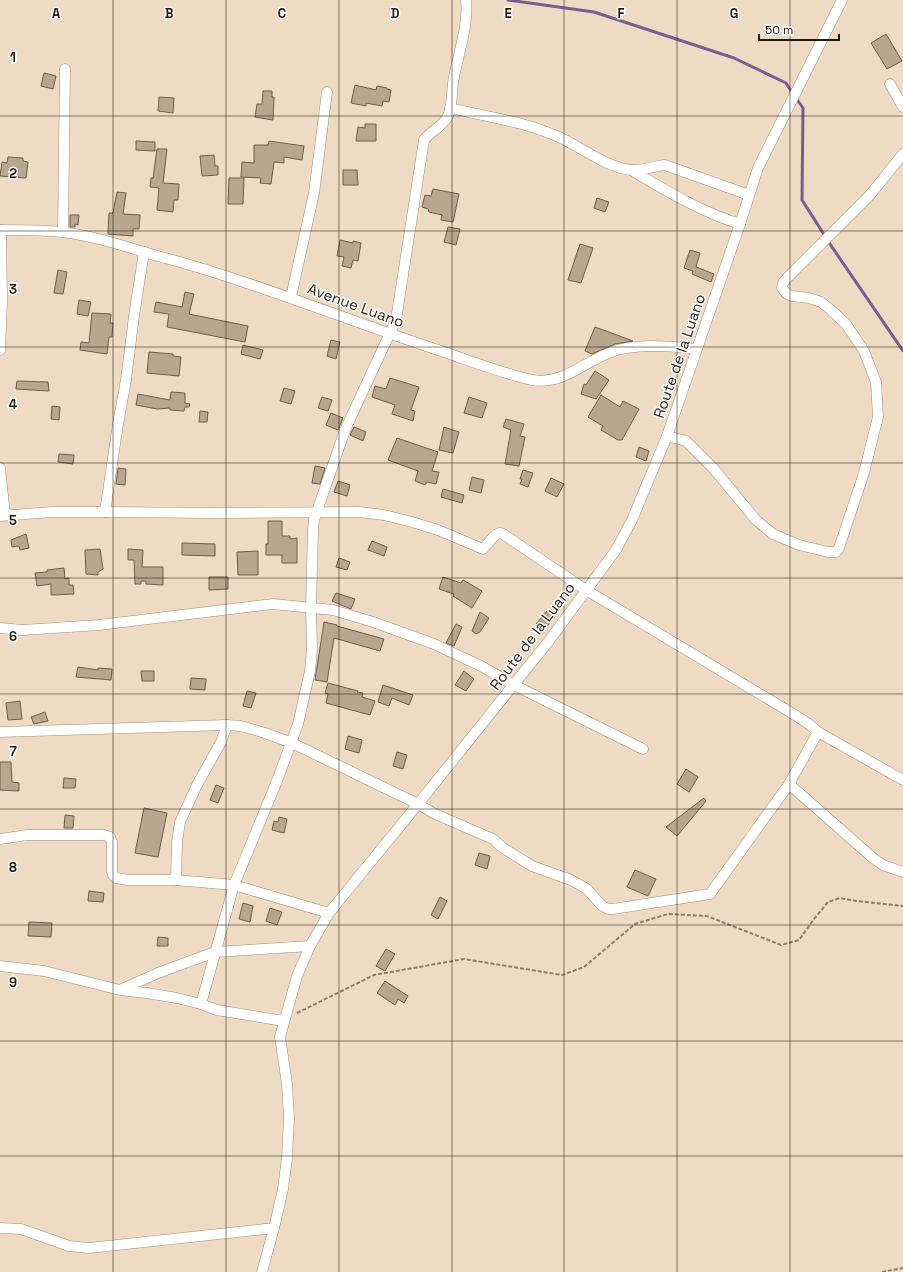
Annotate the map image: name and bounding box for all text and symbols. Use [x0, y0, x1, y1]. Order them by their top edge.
text: A [52, 5, 61, 22]
text: B [165, 5, 174, 22]
text: C [278, 5, 286, 22]
text: D [391, 5, 400, 22]
text: E [504, 5, 512, 22]
text: F [618, 5, 625, 22]
text: G [730, 5, 738, 22]
scale bar [759, 16, 839, 42]
text: 50 m [765, 22, 793, 38]
text: 1 [10, 49, 16, 66]
text: 2 [9, 165, 17, 182]
street label: Avenue Luano [305, 279, 407, 331]
text: 3 [9, 281, 17, 298]
street label: Route de la Luano [649, 291, 709, 421]
text: 4 [9, 396, 17, 413]
text: 5 [9, 512, 17, 529]
street label: Route de la Luano [485, 578, 579, 694]
text: 6 [9, 628, 17, 645]
text: 7 [9, 743, 17, 760]
text: 8 [9, 859, 17, 876]
text: 9 [9, 974, 17, 991]

